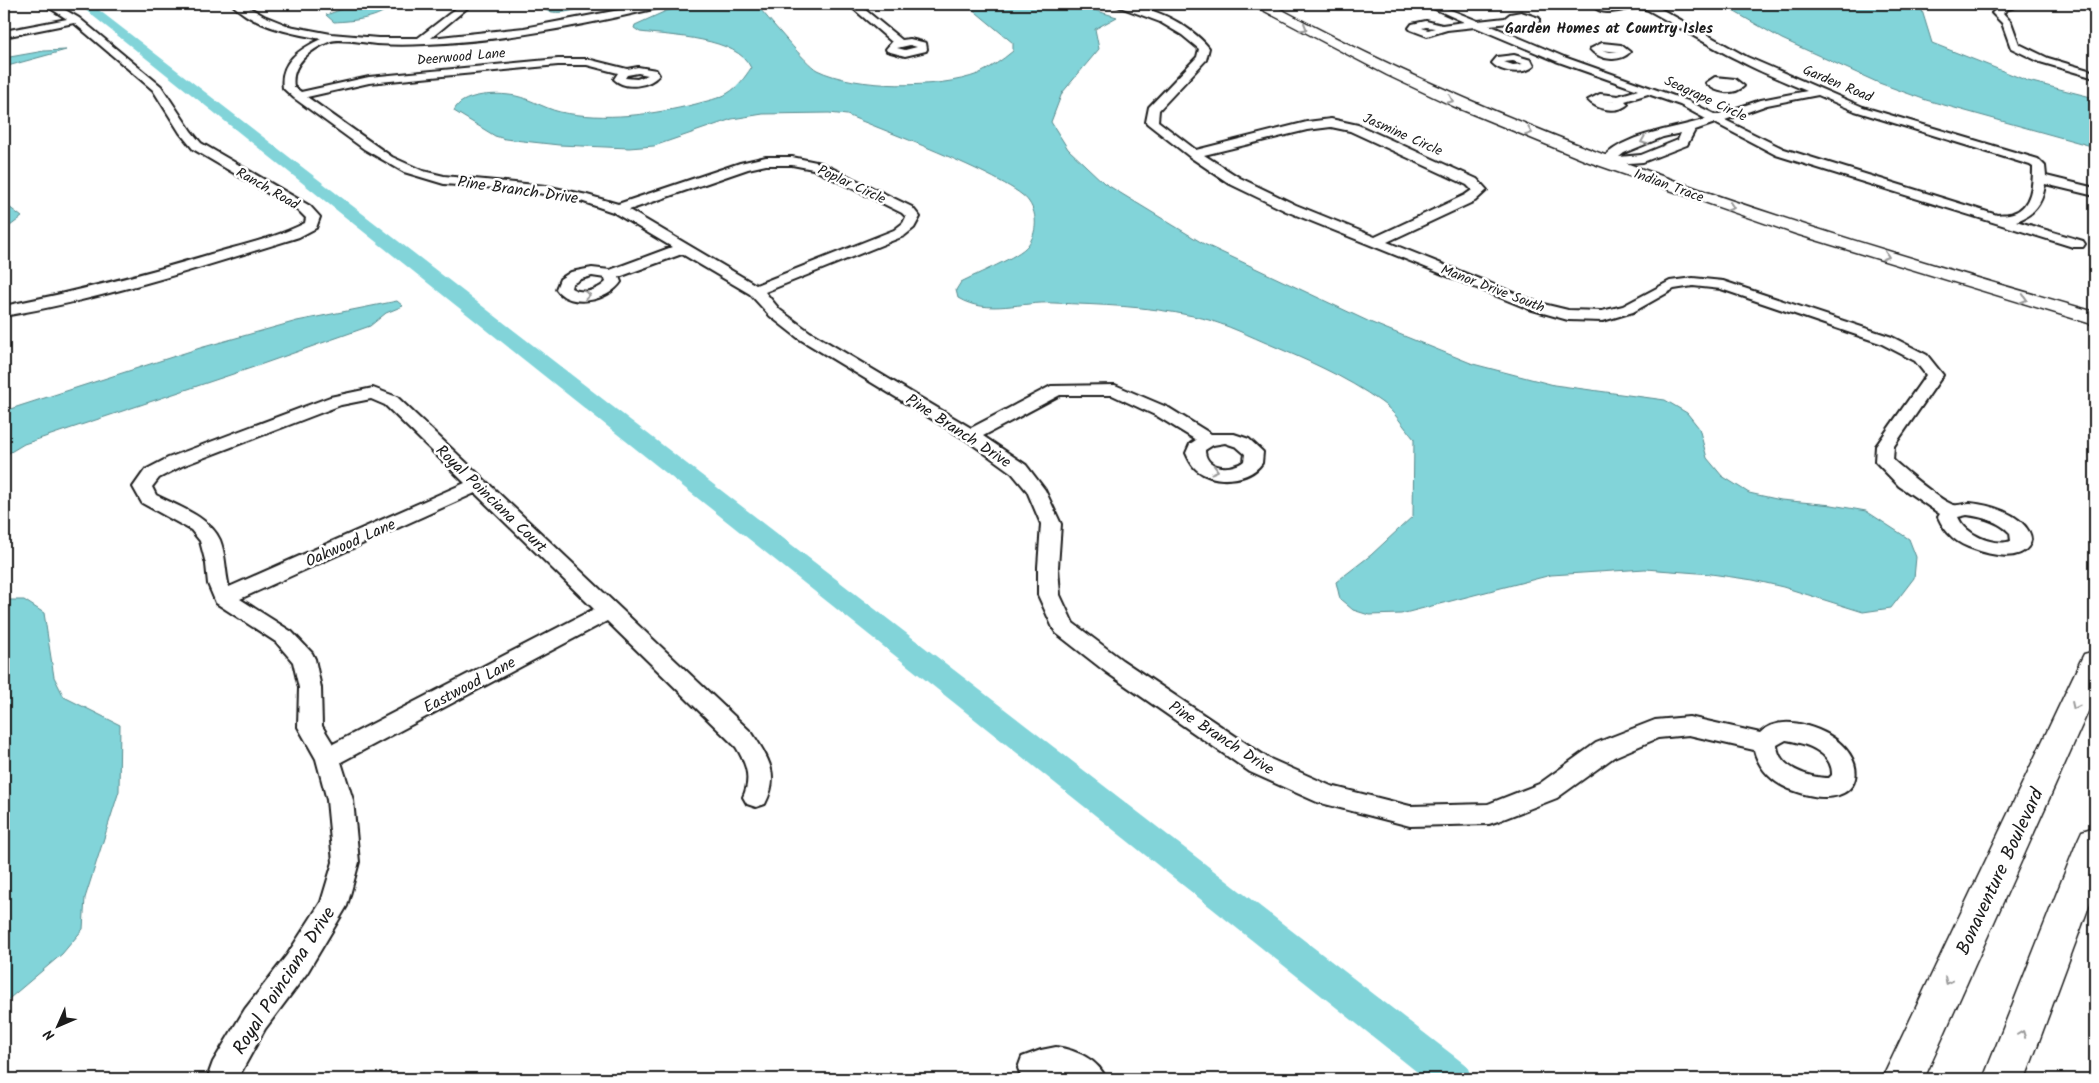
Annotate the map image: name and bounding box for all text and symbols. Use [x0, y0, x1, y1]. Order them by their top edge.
district label: Garden Homes at Country Isles [1505, 17, 1713, 41]
one-way arrow [1299, 22, 1308, 32]
street label: Deerwood Lane [416, 42, 507, 72]
street label: Garden Road [1799, 59, 1877, 109]
street label: Seagrape Circle [1661, 70, 1751, 128]
one-way arrow [1445, 93, 1454, 104]
street label: Jasmine Circle [1359, 108, 1447, 163]
one-way arrow [1524, 126, 1533, 136]
one-way arrow [1640, 134, 1649, 145]
street label: Poplar Circle [814, 159, 890, 211]
street label: Ranch Road [232, 162, 304, 216]
street label: Indian Trace [1631, 163, 1707, 209]
street label: Pine Branch Drive [456, 170, 580, 211]
one-way arrow [1726, 201, 1734, 211]
one-way arrow [1881, 251, 1889, 261]
street label: Manor Drive South [1437, 259, 1548, 319]
one-way arrow [584, 290, 592, 301]
one-way arrow [2020, 293, 2028, 303]
street label: Pine Branch Drive [900, 388, 1016, 475]
street label: Royal Poinciana Court [429, 439, 553, 560]
one-way arrow [1211, 465, 1219, 475]
street label: Oakwood Lane [301, 512, 400, 574]
street label: Eastwood Lane [419, 650, 520, 720]
street label: Pine Branch Drive [1163, 695, 1279, 782]
one-way arrow [2071, 701, 2081, 710]
street label: Bonaventure Boulevard [1949, 783, 2053, 960]
street label: Royal Poinciana Drive [225, 901, 344, 1061]
one-way arrow [1944, 976, 1955, 985]
north arrow [32, 1000, 82, 1050]
text: N [38, 1023, 60, 1045]
one-way arrow [2016, 1030, 2026, 1039]

